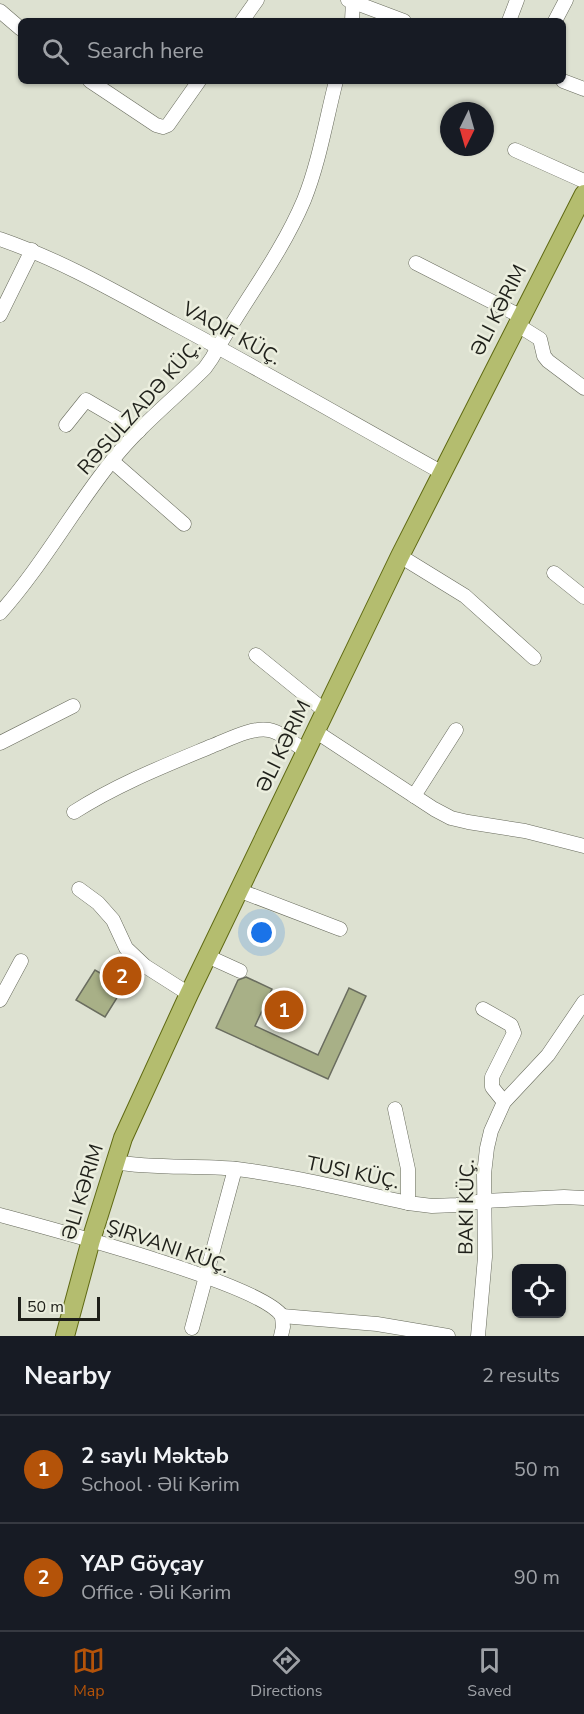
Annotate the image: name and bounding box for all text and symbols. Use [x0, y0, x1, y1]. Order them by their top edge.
search box [18, 18, 566, 84]
icon: search [39, 35, 72, 68]
text: Search here [87, 36, 204, 66]
north arrow [440, 102, 494, 156]
street label: ƏLI KƏRIM [464, 260, 533, 361]
street label: VAQIF KÜÇ. [177, 295, 286, 372]
street label: RƏSULZADƏ KÜÇ. [71, 334, 207, 481]
street label: ƏLI KƏRIM [250, 696, 317, 797]
your location [247, 918, 276, 947]
pin: 2 [102, 954, 142, 998]
pin: 1 [264, 988, 304, 1032]
street label: ƏLI KƏRIM [55, 1141, 110, 1244]
street label: TUSI KÜÇ. [304, 1149, 402, 1195]
street label: BAKI KÜÇ. [452, 1159, 481, 1255]
street label: ŞIRVANI KÜÇ. [103, 1213, 233, 1280]
map controls [512, 1264, 566, 1318]
button: locate [512, 1264, 566, 1318]
scale bar [18, 1294, 100, 1322]
text: 50 m [27, 1296, 64, 1318]
text: Nearby [24, 1358, 111, 1393]
text: 2 results [482, 1362, 560, 1389]
text: 2 saylı Məktəb [81, 1441, 229, 1471]
text: 1 [38, 1456, 50, 1483]
text: 50 m [514, 1456, 560, 1483]
text: School · Əli Kərim [81, 1471, 240, 1498]
text: YAP Göyçay [81, 1549, 204, 1579]
text: 2 [38, 1564, 50, 1591]
text: 90 m [514, 1564, 560, 1591]
text: Office · Əli Kərim [81, 1579, 231, 1606]
tab: Map [72, 1644, 105, 1702]
tab: Directions [250, 1644, 322, 1702]
tab: Saved [467, 1644, 512, 1702]

